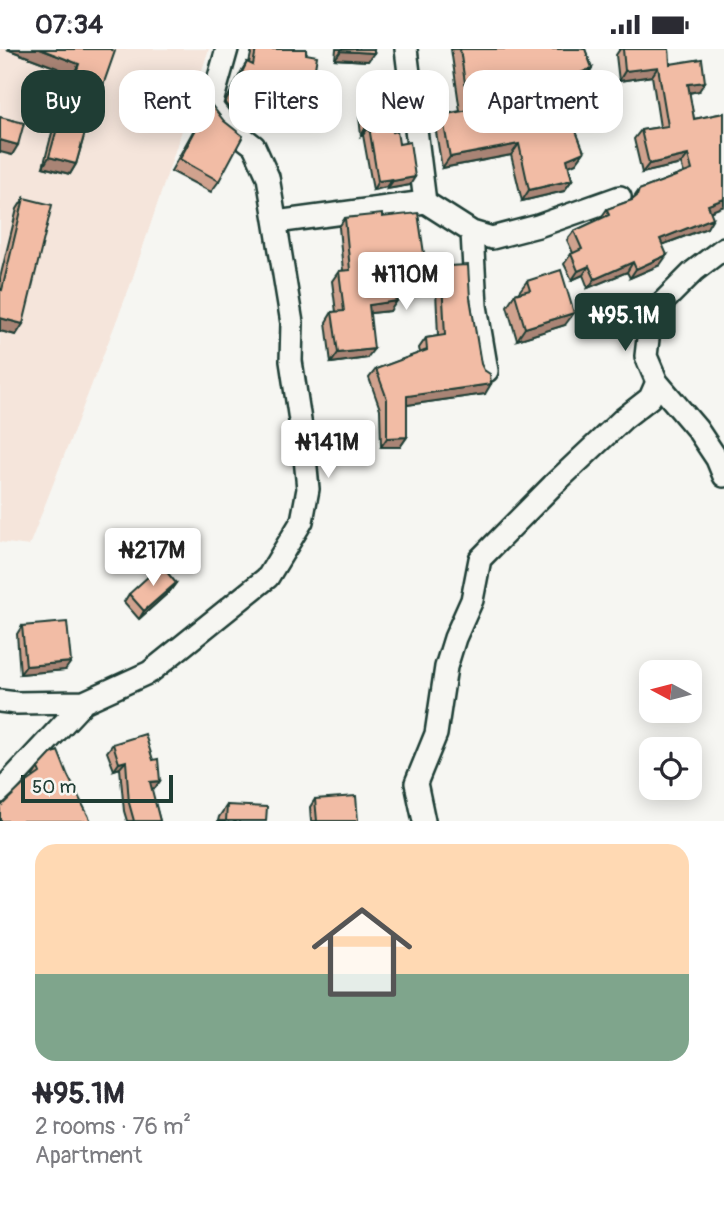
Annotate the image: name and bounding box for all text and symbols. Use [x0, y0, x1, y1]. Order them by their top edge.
text: 07:34 [35, 9, 103, 41]
chip: Buy [21, 70, 105, 133]
chip: Rent [119, 70, 215, 133]
chip: Filters [229, 70, 342, 133]
chip: New [356, 70, 449, 133]
chip: Apartment [463, 70, 623, 133]
pin: ₦110M [357, 253, 455, 312]
text: ₦110M [374, 260, 438, 289]
pin: ₦95.1M [568, 293, 682, 353]
text: ₦95.1M [591, 301, 659, 330]
pin: ₦141M [279, 421, 377, 480]
text: ₦141M [297, 428, 359, 457]
pin: ₦217M [104, 529, 202, 588]
text: ₦217M [121, 536, 185, 565]
north arrow [639, 660, 702, 723]
map controls [639, 660, 702, 800]
button: locate [639, 737, 702, 800]
scale bar [21, 772, 173, 804]
text: 50 m [32, 775, 76, 799]
icon: home [299, 889, 425, 1015]
text: ₦95.1M [35, 1075, 125, 1112]
text: 2 rooms · 76 m² [35, 1112, 191, 1141]
text: Apartment [35, 1141, 142, 1170]

